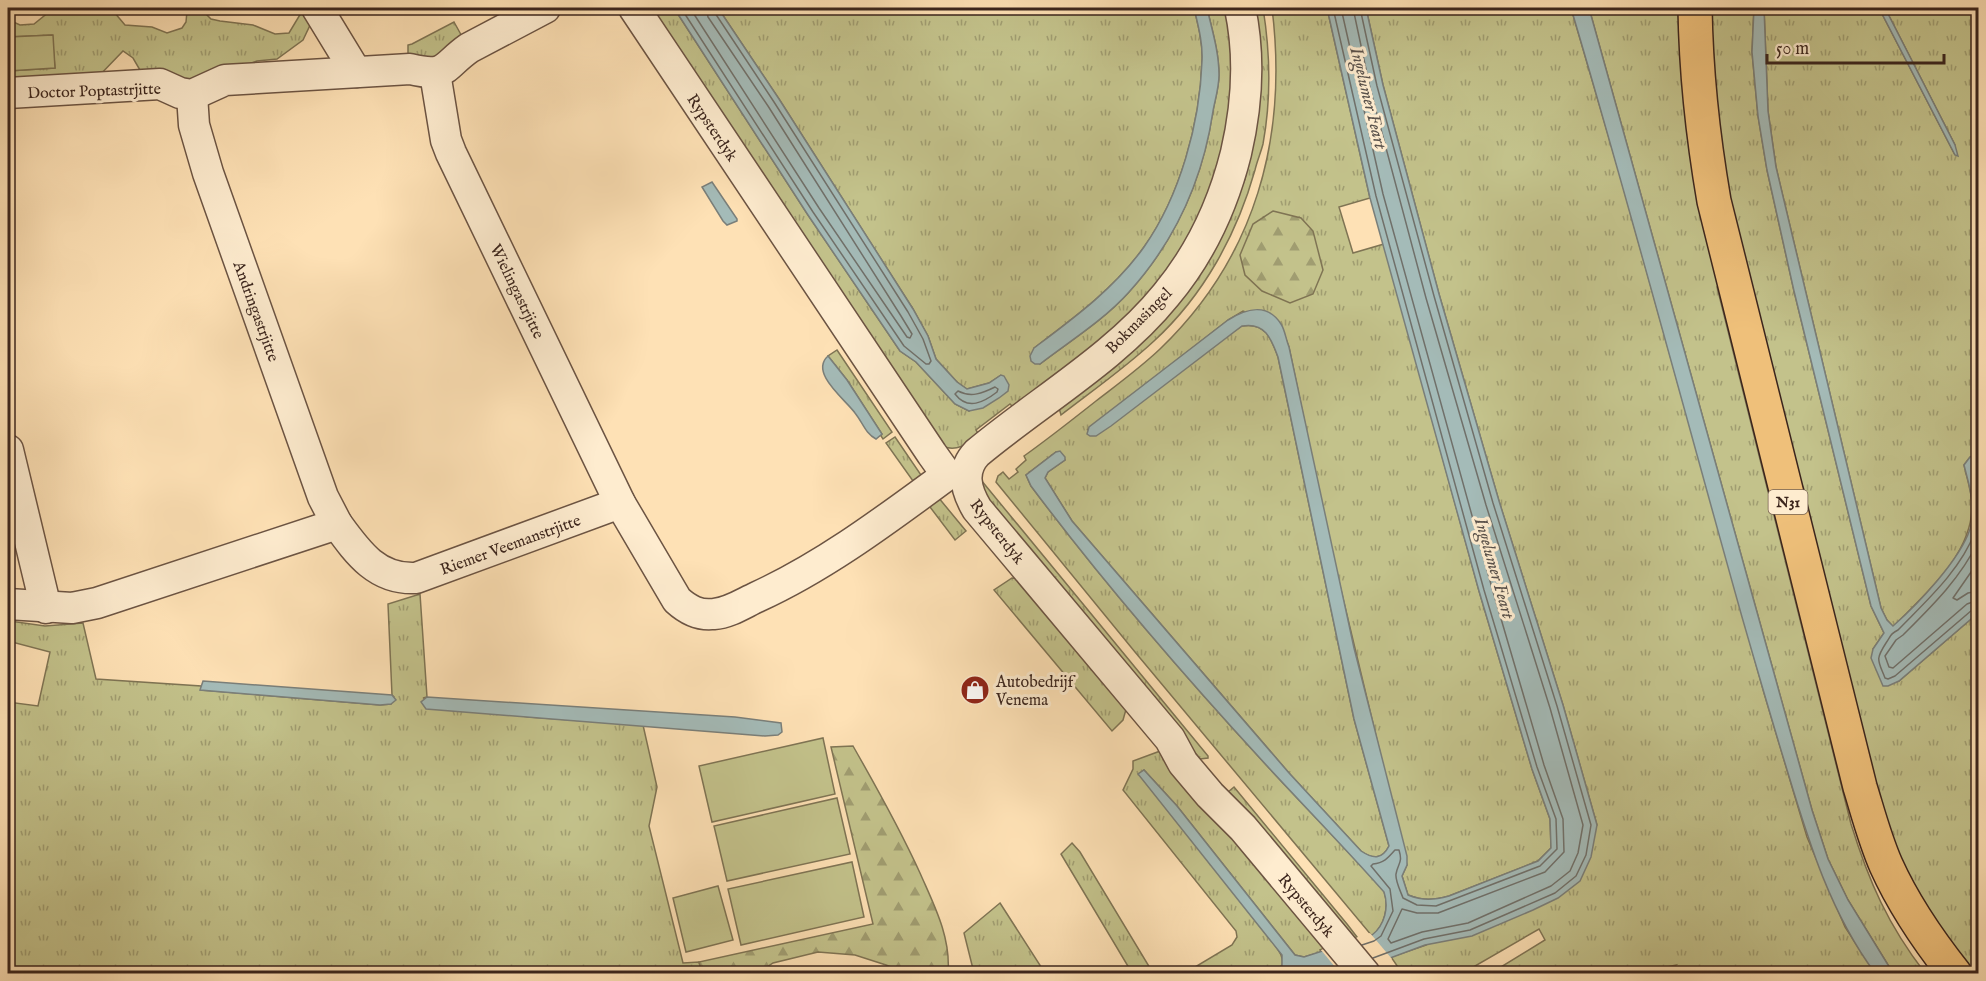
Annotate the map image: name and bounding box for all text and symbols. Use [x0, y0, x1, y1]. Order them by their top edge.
scale bar [1767, 27, 1944, 65]
text: 50 m [1776, 38, 1809, 61]
water label: Ingelumer Feart [1344, 44, 1392, 153]
street label: Doctor Poptastrjitte [27, 80, 161, 104]
street label: Rypsterdyk [681, 91, 741, 166]
street label: Wielingastrjitte [485, 241, 548, 343]
street label: Andringastrjitte [227, 258, 283, 365]
street label: Bokmasingel [1102, 284, 1177, 359]
road number: N31 [1768, 490, 1808, 514]
street label: Rypsterdyk [965, 496, 1028, 569]
street label: Riemer Veemanstrjitte [438, 511, 584, 581]
water label: Ingelumer Feart [1468, 514, 1519, 623]
place label: Autobedrijf Venema [995, 673, 1077, 711]
shop icon: Autobedrijf Venema [959, 674, 991, 706]
street label: Rypsterdyk [1273, 870, 1338, 943]

